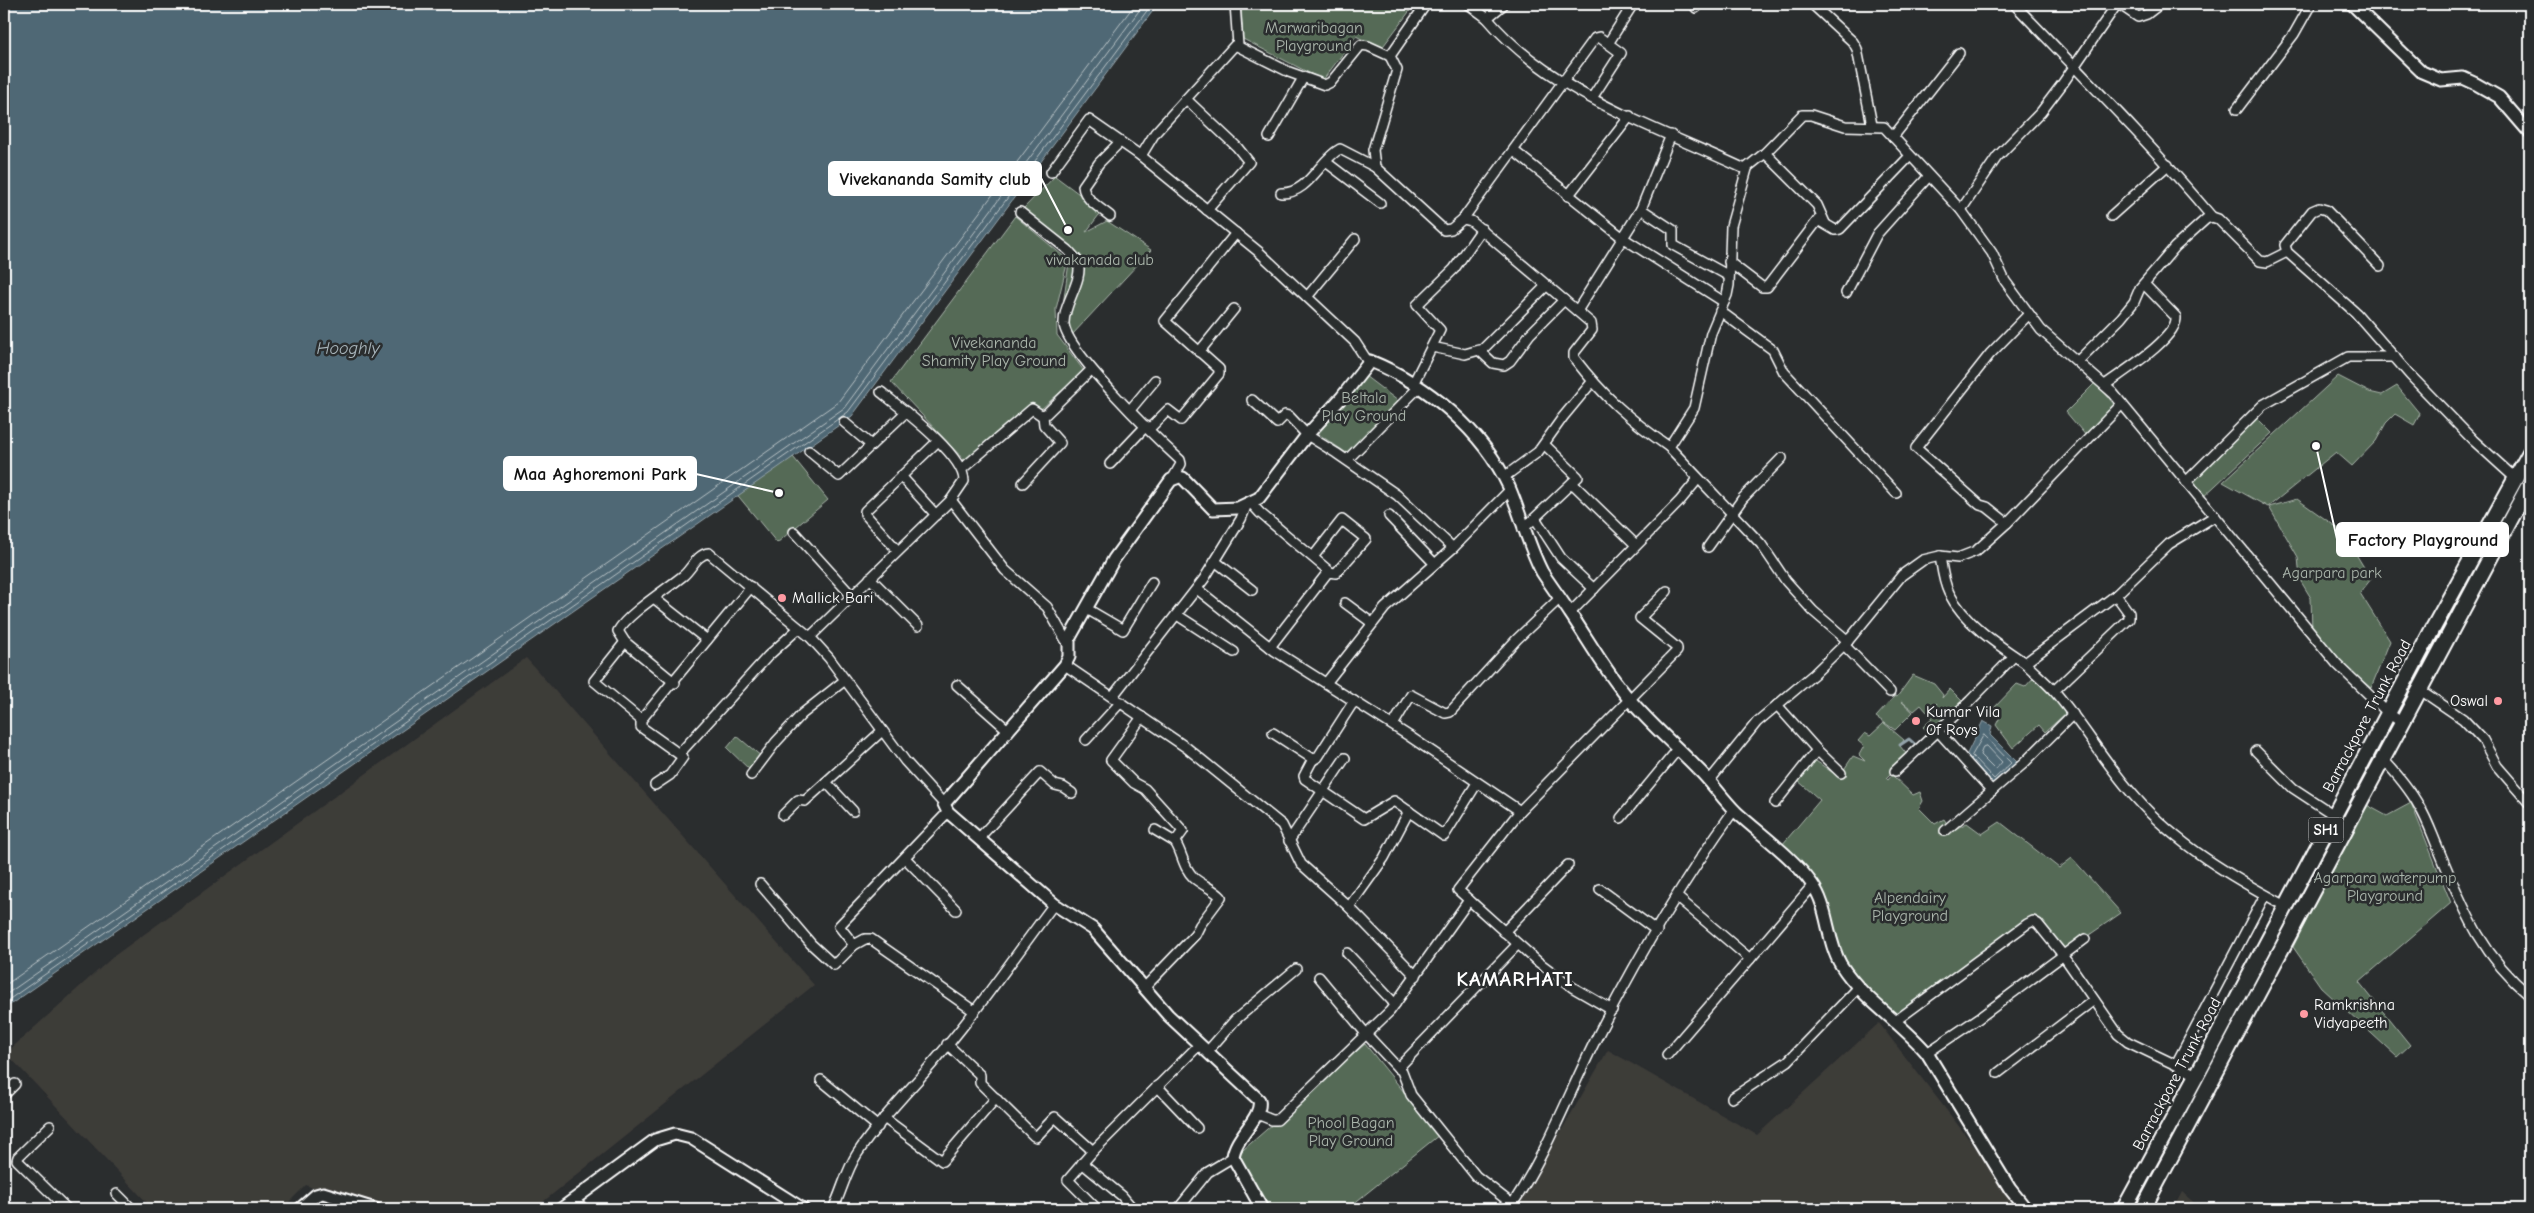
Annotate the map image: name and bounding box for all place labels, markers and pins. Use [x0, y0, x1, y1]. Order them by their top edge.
callout: Vivekananda Samity club [829, 162, 1041, 195]
callout: Maa Aghoremoni Park [504, 457, 696, 490]
callout: Factory Playground [2337, 523, 2508, 556]
place label: Mallick Bari [792, 589, 873, 607]
marker: Mallick Bari [776, 592, 788, 604]
place label: Oswal [2450, 692, 2488, 710]
marker: Oswal [2492, 695, 2504, 707]
place label: Kumar Vila Of Roys [1926, 703, 2000, 739]
marker: Kumar Vila Of Roys [1910, 715, 1922, 727]
place label: Ramkrishna Vidyapeeth [2314, 996, 2395, 1032]
marker: Ramkrishna Vidyapeeth [2298, 1008, 2310, 1020]

